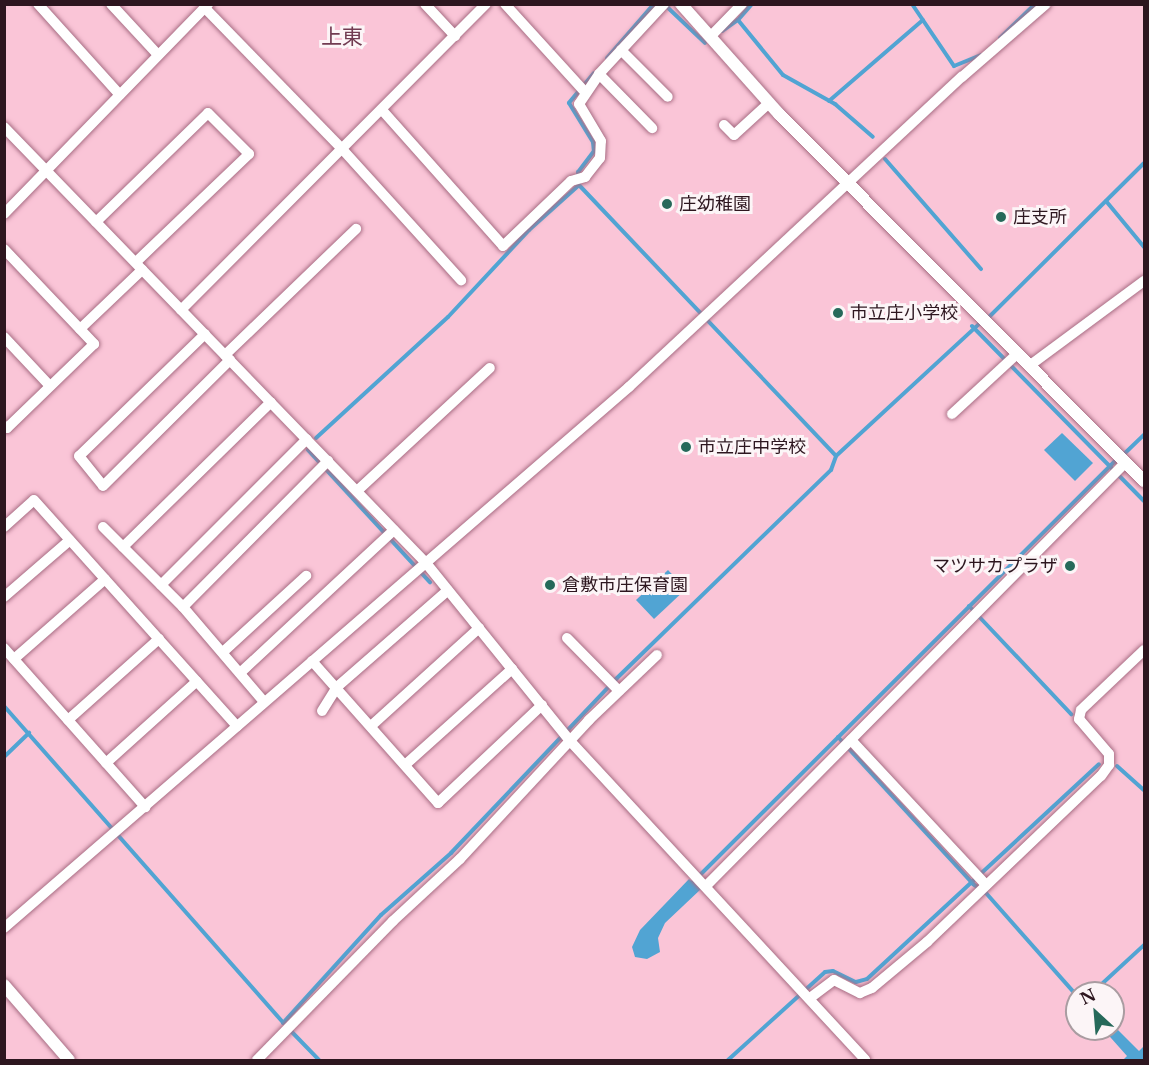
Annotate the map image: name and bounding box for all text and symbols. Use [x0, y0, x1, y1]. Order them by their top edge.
district label: 上東 [321, 24, 363, 50]
place label: 庄幼稚園 [679, 193, 751, 215]
marker: 庄幼稚園 [660, 197, 674, 211]
place label: 庄支所 [1013, 206, 1067, 228]
marker: 庄支所 [994, 210, 1008, 224]
place label: 市立庄小学校 [850, 302, 958, 324]
marker: 市立庄小学校 [831, 306, 845, 320]
place label: 市立庄中学校 [698, 436, 806, 458]
marker: 市立庄中学校 [679, 440, 693, 454]
place label: マツサカプラザ [932, 555, 1058, 577]
marker: マツサカプラザ [1063, 559, 1077, 573]
place label: 倉敷市庄保育園 [562, 574, 688, 596]
marker: 倉敷市庄保育園 [543, 578, 557, 592]
north arrow [1065, 981, 1125, 1041]
text: N [1077, 984, 1099, 1009]

